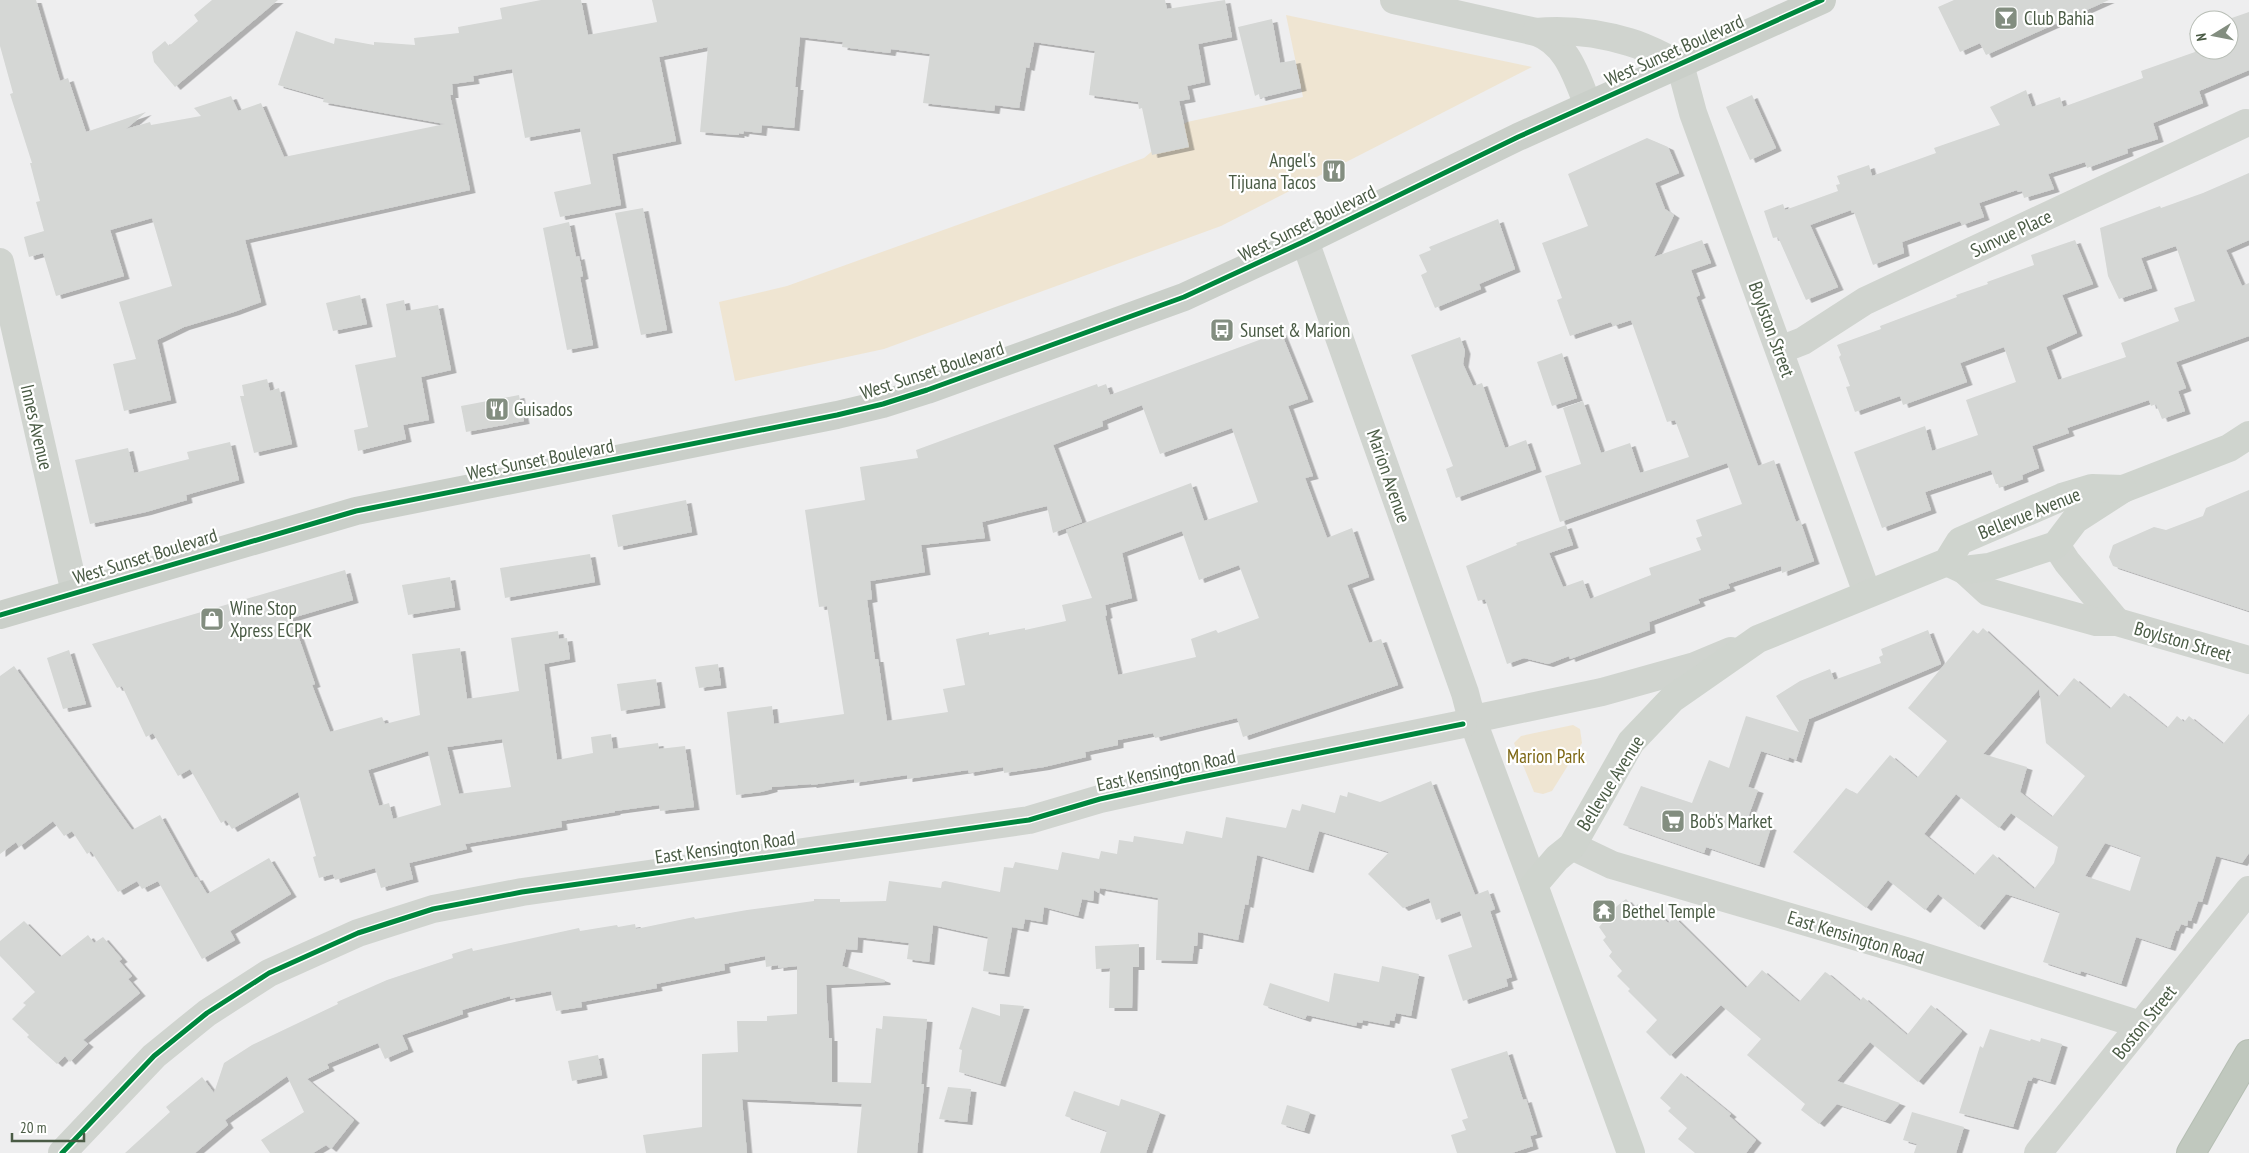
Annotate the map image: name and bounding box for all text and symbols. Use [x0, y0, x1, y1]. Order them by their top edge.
bar icon: Club Bahia [1993, 5, 2019, 31]
place label: Club Bahia [2024, 6, 2094, 30]
street label: West Sunset Boulevard [1601, 9, 1747, 91]
north arrow [2189, 10, 2239, 60]
text: N [2192, 32, 2211, 43]
place label: Angel's Tijuana Tacos [1228, 148, 1316, 194]
restaurant icon: Angel's Tijuana Tacos [1321, 158, 1347, 184]
street label: West Sunset Boulevard [1235, 179, 1379, 267]
street label: Sunvue Place [1966, 204, 2056, 262]
street label: Boylston Street [1744, 278, 1801, 381]
bus stop icon: Sunset & Marion [1209, 317, 1235, 343]
place label: Sunset & Marion [1240, 318, 1350, 342]
street label: West Sunset Boulevard [857, 335, 1007, 405]
street label: Innes Avenue [16, 382, 59, 472]
restaurant icon: Guisados [484, 396, 510, 422]
place label: Guisados [514, 397, 573, 421]
street label: Marion Avenue [1362, 426, 1416, 526]
street label: West Sunset Boulevard [464, 433, 616, 485]
street label: Bellevue Avenue [1974, 482, 2084, 544]
street label: West Sunset Boulevard [70, 523, 220, 589]
place label: Wine Stop Xpress ECPK [230, 596, 312, 642]
shop icon: Wine Stop Xpress ECPK [199, 606, 225, 632]
street label: Boylston Street [2132, 616, 2235, 667]
street label: Bellevue Avenue [1571, 731, 1649, 835]
street label: East Kensington Road [1094, 744, 1238, 796]
park label: Marion Park [1507, 744, 1586, 768]
supermarket icon: Bob's Market [1660, 808, 1686, 834]
place label: Bob's Market [1690, 809, 1773, 833]
street label: East Kensington Road [653, 825, 797, 869]
temple icon: Bethel Temple [1591, 898, 1617, 924]
place label: Bethel Temple [1622, 899, 1716, 923]
street label: East Kensington Road [1785, 905, 1927, 969]
street label: Boston Street [2107, 979, 2182, 1064]
scale bar [12, 1110, 85, 1142]
text: 20 m [20, 1118, 46, 1137]

